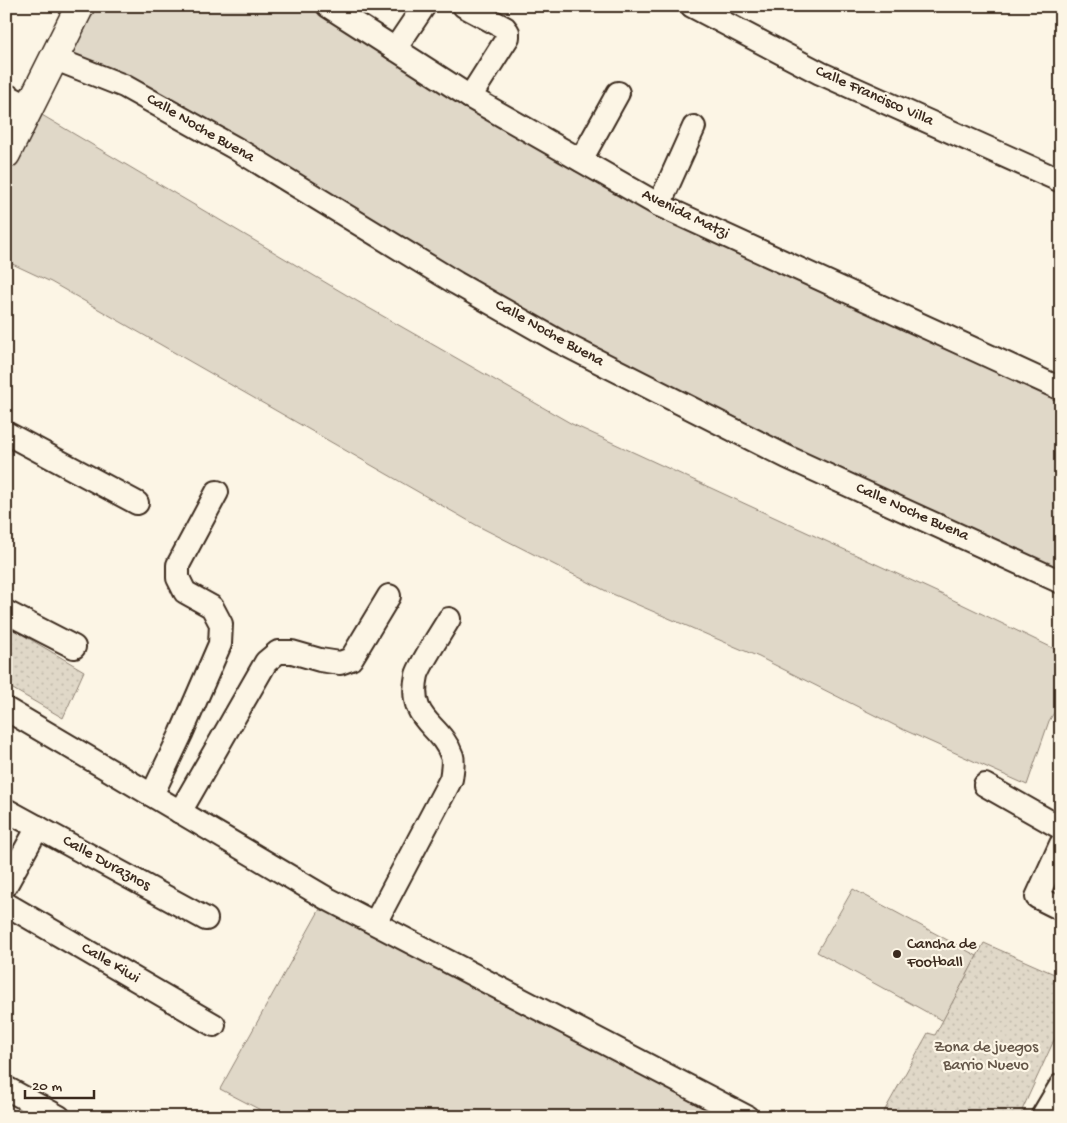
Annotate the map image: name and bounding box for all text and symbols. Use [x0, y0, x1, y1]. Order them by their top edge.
street label: Calle Francisco Villa [812, 62, 937, 132]
street label: Calle Noche Buena [142, 90, 259, 168]
street label: Avenida Matzi [638, 186, 732, 244]
street label: Calle Noche Buena [491, 296, 608, 372]
street label: Calle Noche Buena [852, 480, 973, 547]
street label: Calle Duraznos [59, 832, 154, 897]
place label: Cancha de Football [906, 936, 977, 973]
street label: Calle Kiwi [77, 940, 143, 988]
marker: Cancha de Football [891, 948, 903, 960]
park label: Zona de juegos Barrio Nuevo [934, 1039, 1039, 1076]
scale bar [25, 1068, 94, 1100]
text: 20 m [32, 1078, 62, 1096]

